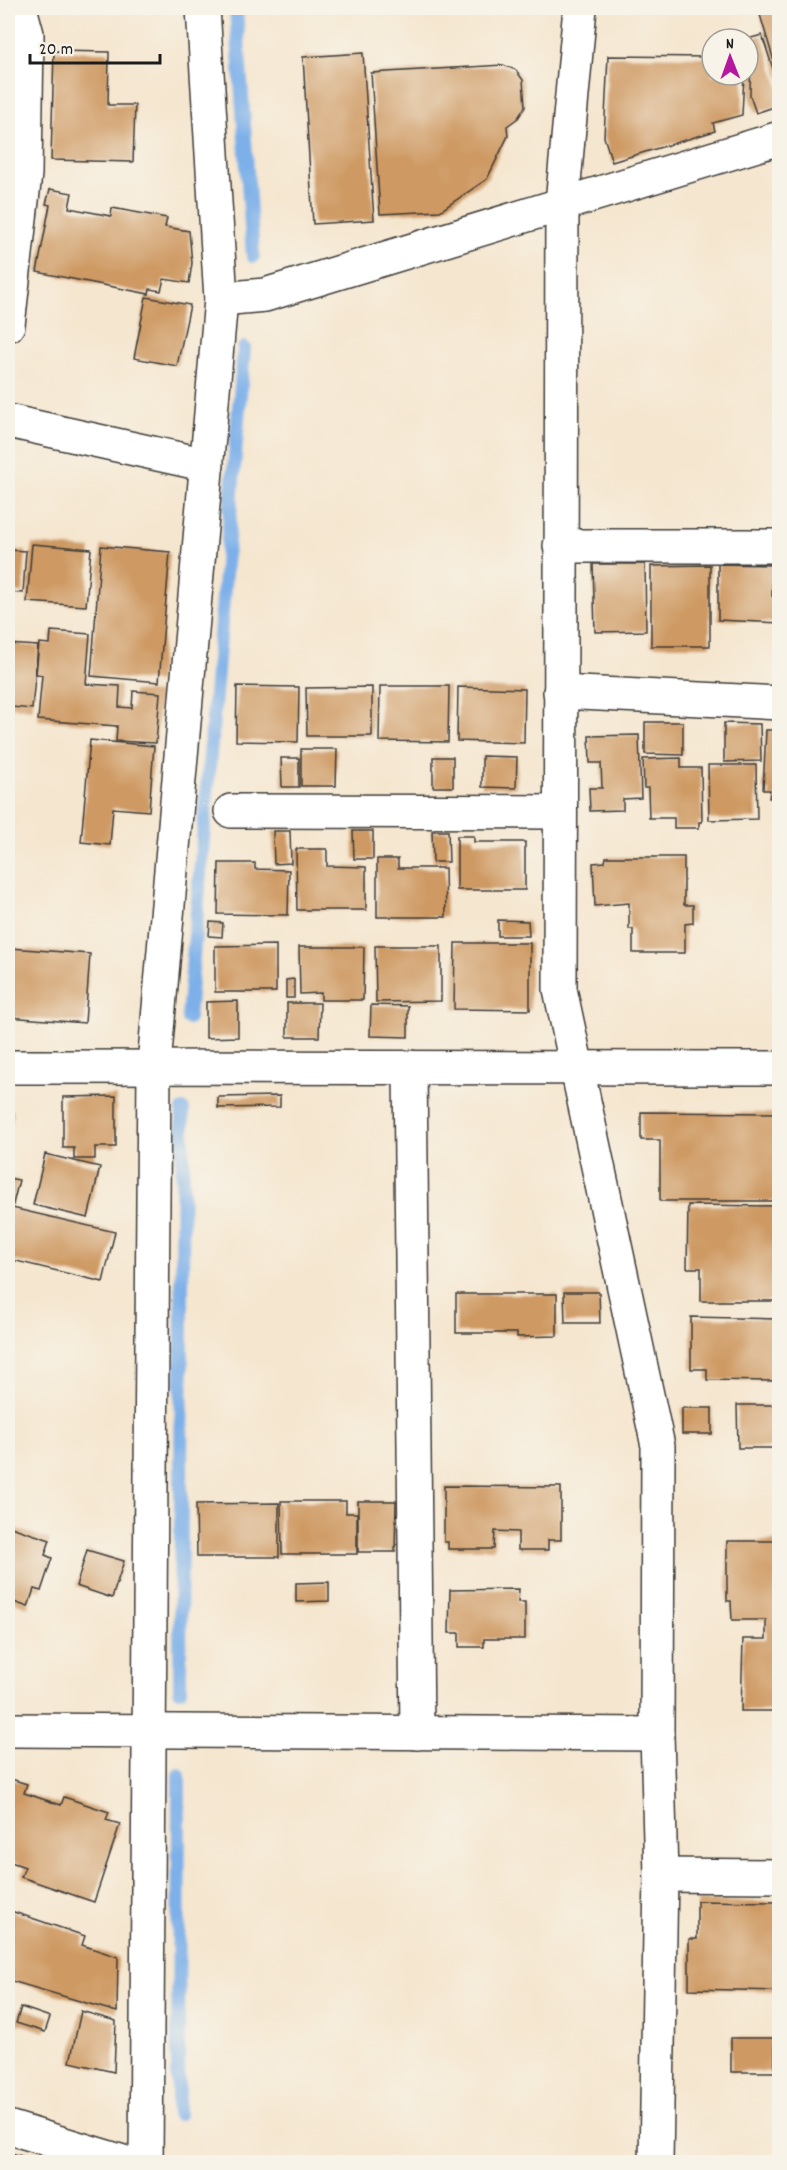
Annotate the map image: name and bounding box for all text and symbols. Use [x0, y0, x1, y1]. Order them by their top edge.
scale bar [30, 27, 160, 65]
north arrow [700, 27, 760, 87]
text: N [726, 33, 734, 56]
text: 20 m [39, 38, 73, 63]

